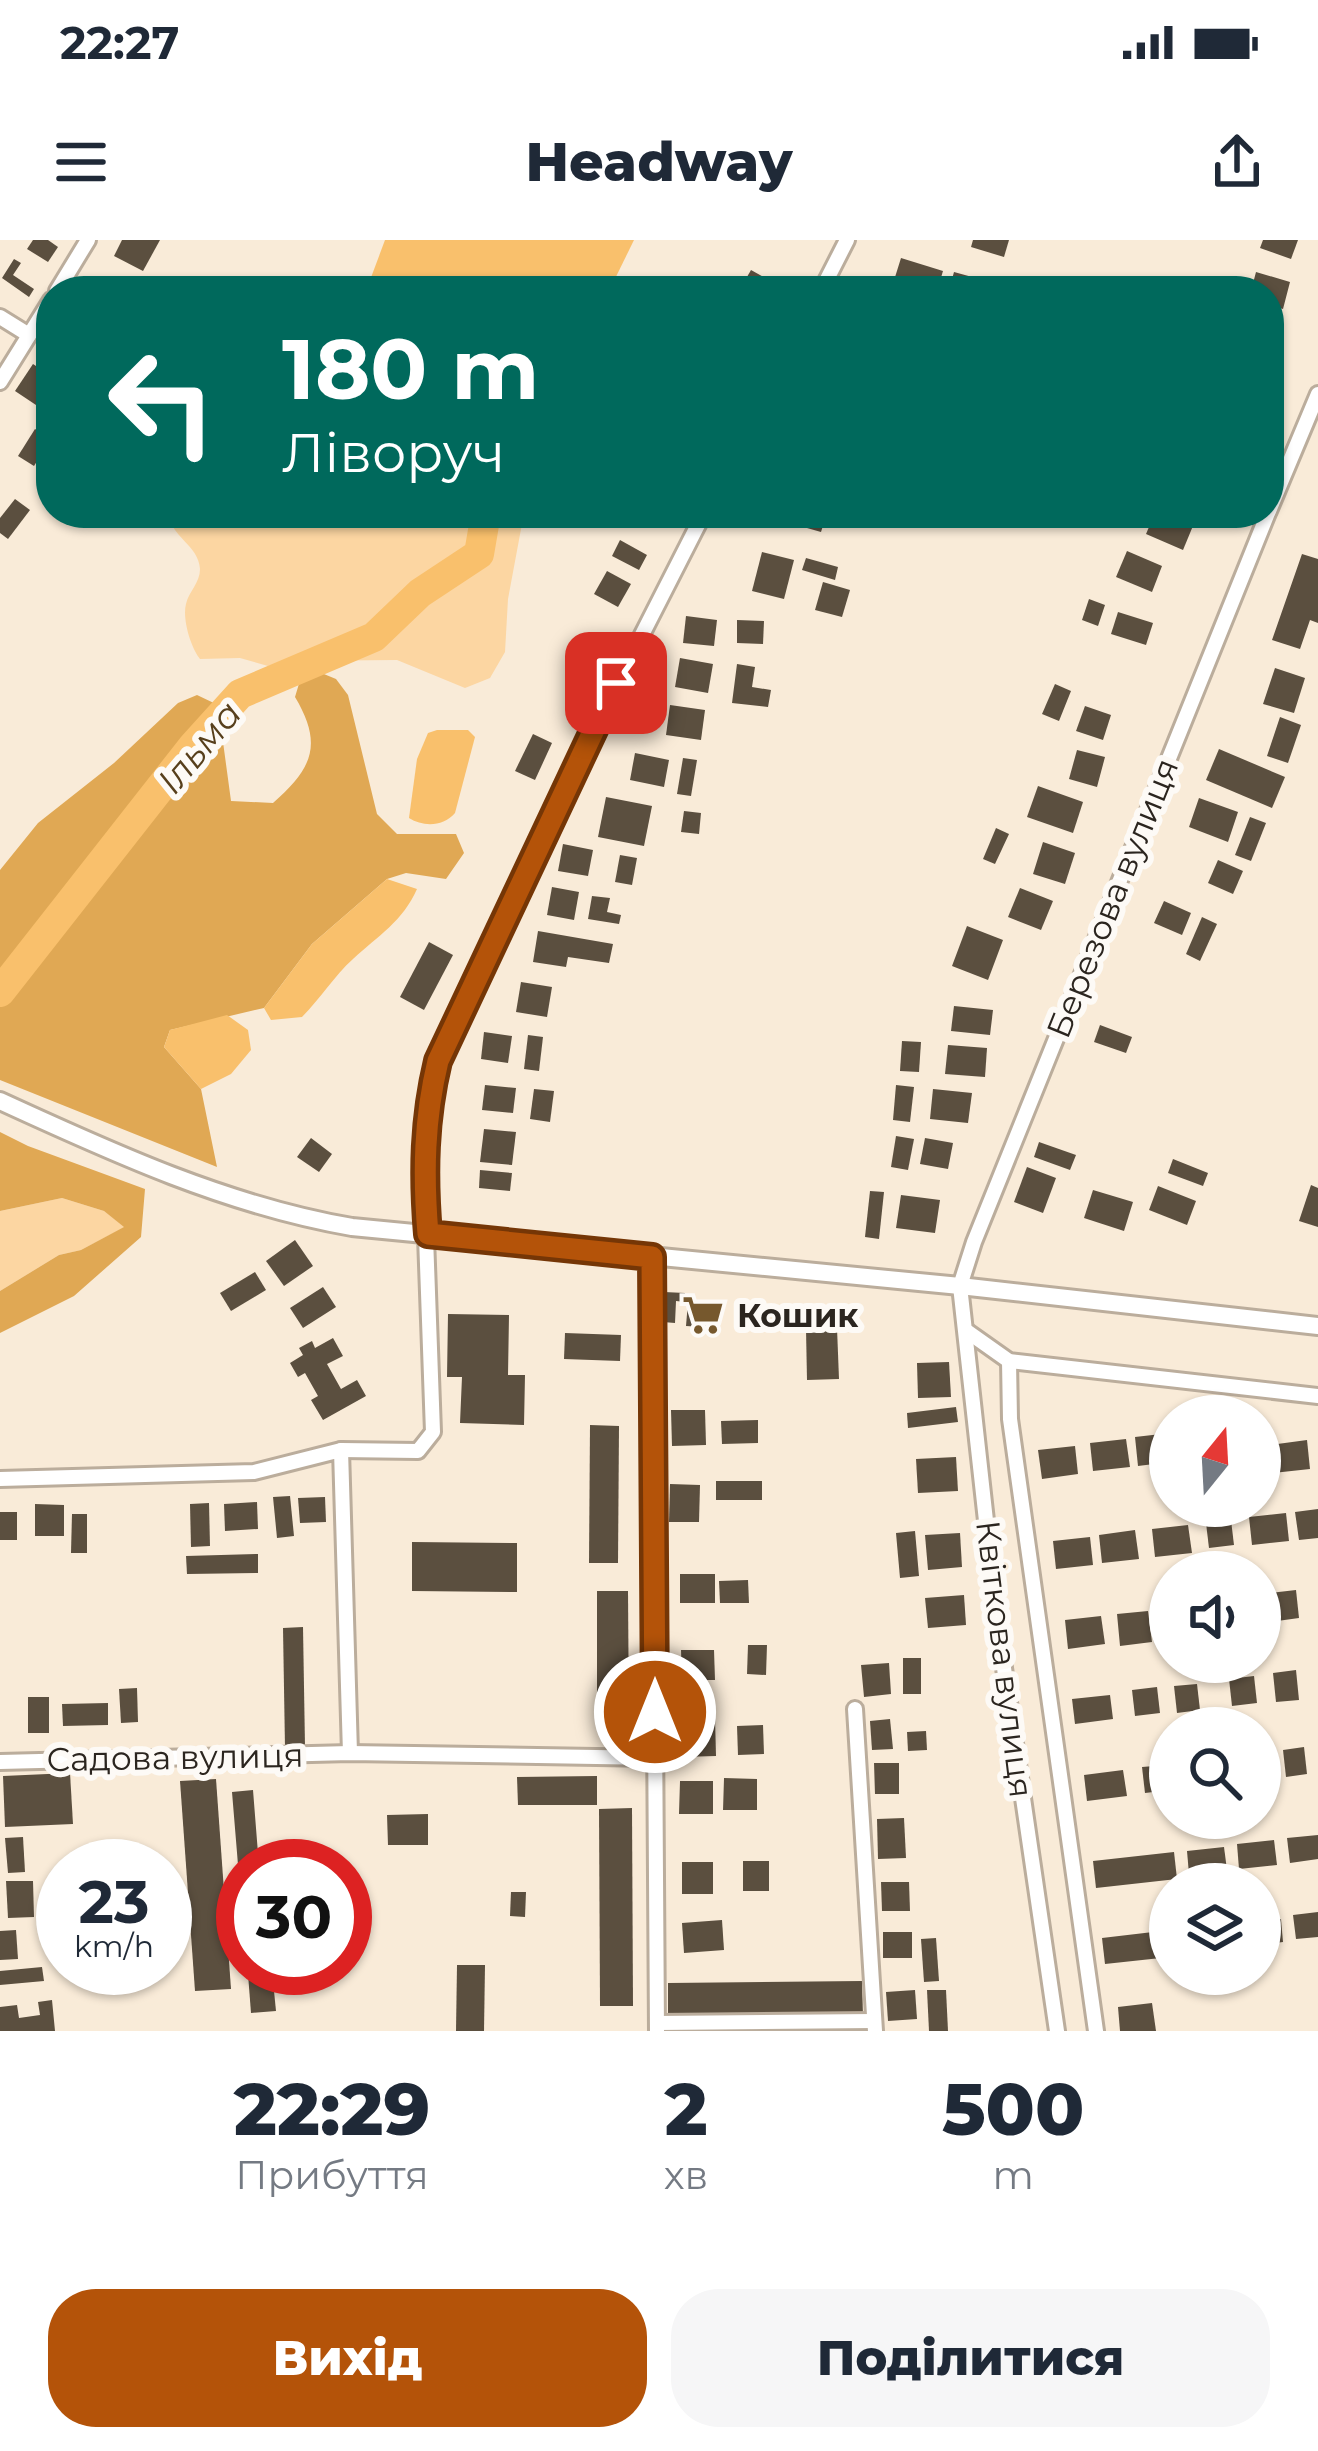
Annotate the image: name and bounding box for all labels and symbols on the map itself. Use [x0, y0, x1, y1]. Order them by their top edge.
pin [565, 632, 667, 734]
water label: Ільма [148, 692, 250, 802]
street label: Березова вулиця [1038, 752, 1186, 1044]
supermarket icon: Кошик [680, 1292, 726, 1338]
place label: Кошик [737, 1295, 859, 1335]
north arrow [1149, 1395, 1281, 1527]
street label: Квіткова вулиця [968, 1518, 1042, 1800]
position arrow [592, 1649, 718, 1775]
street label: Садова вулиця [46, 1735, 304, 1779]
speed limit sign: 30 [216, 1839, 372, 1995]

